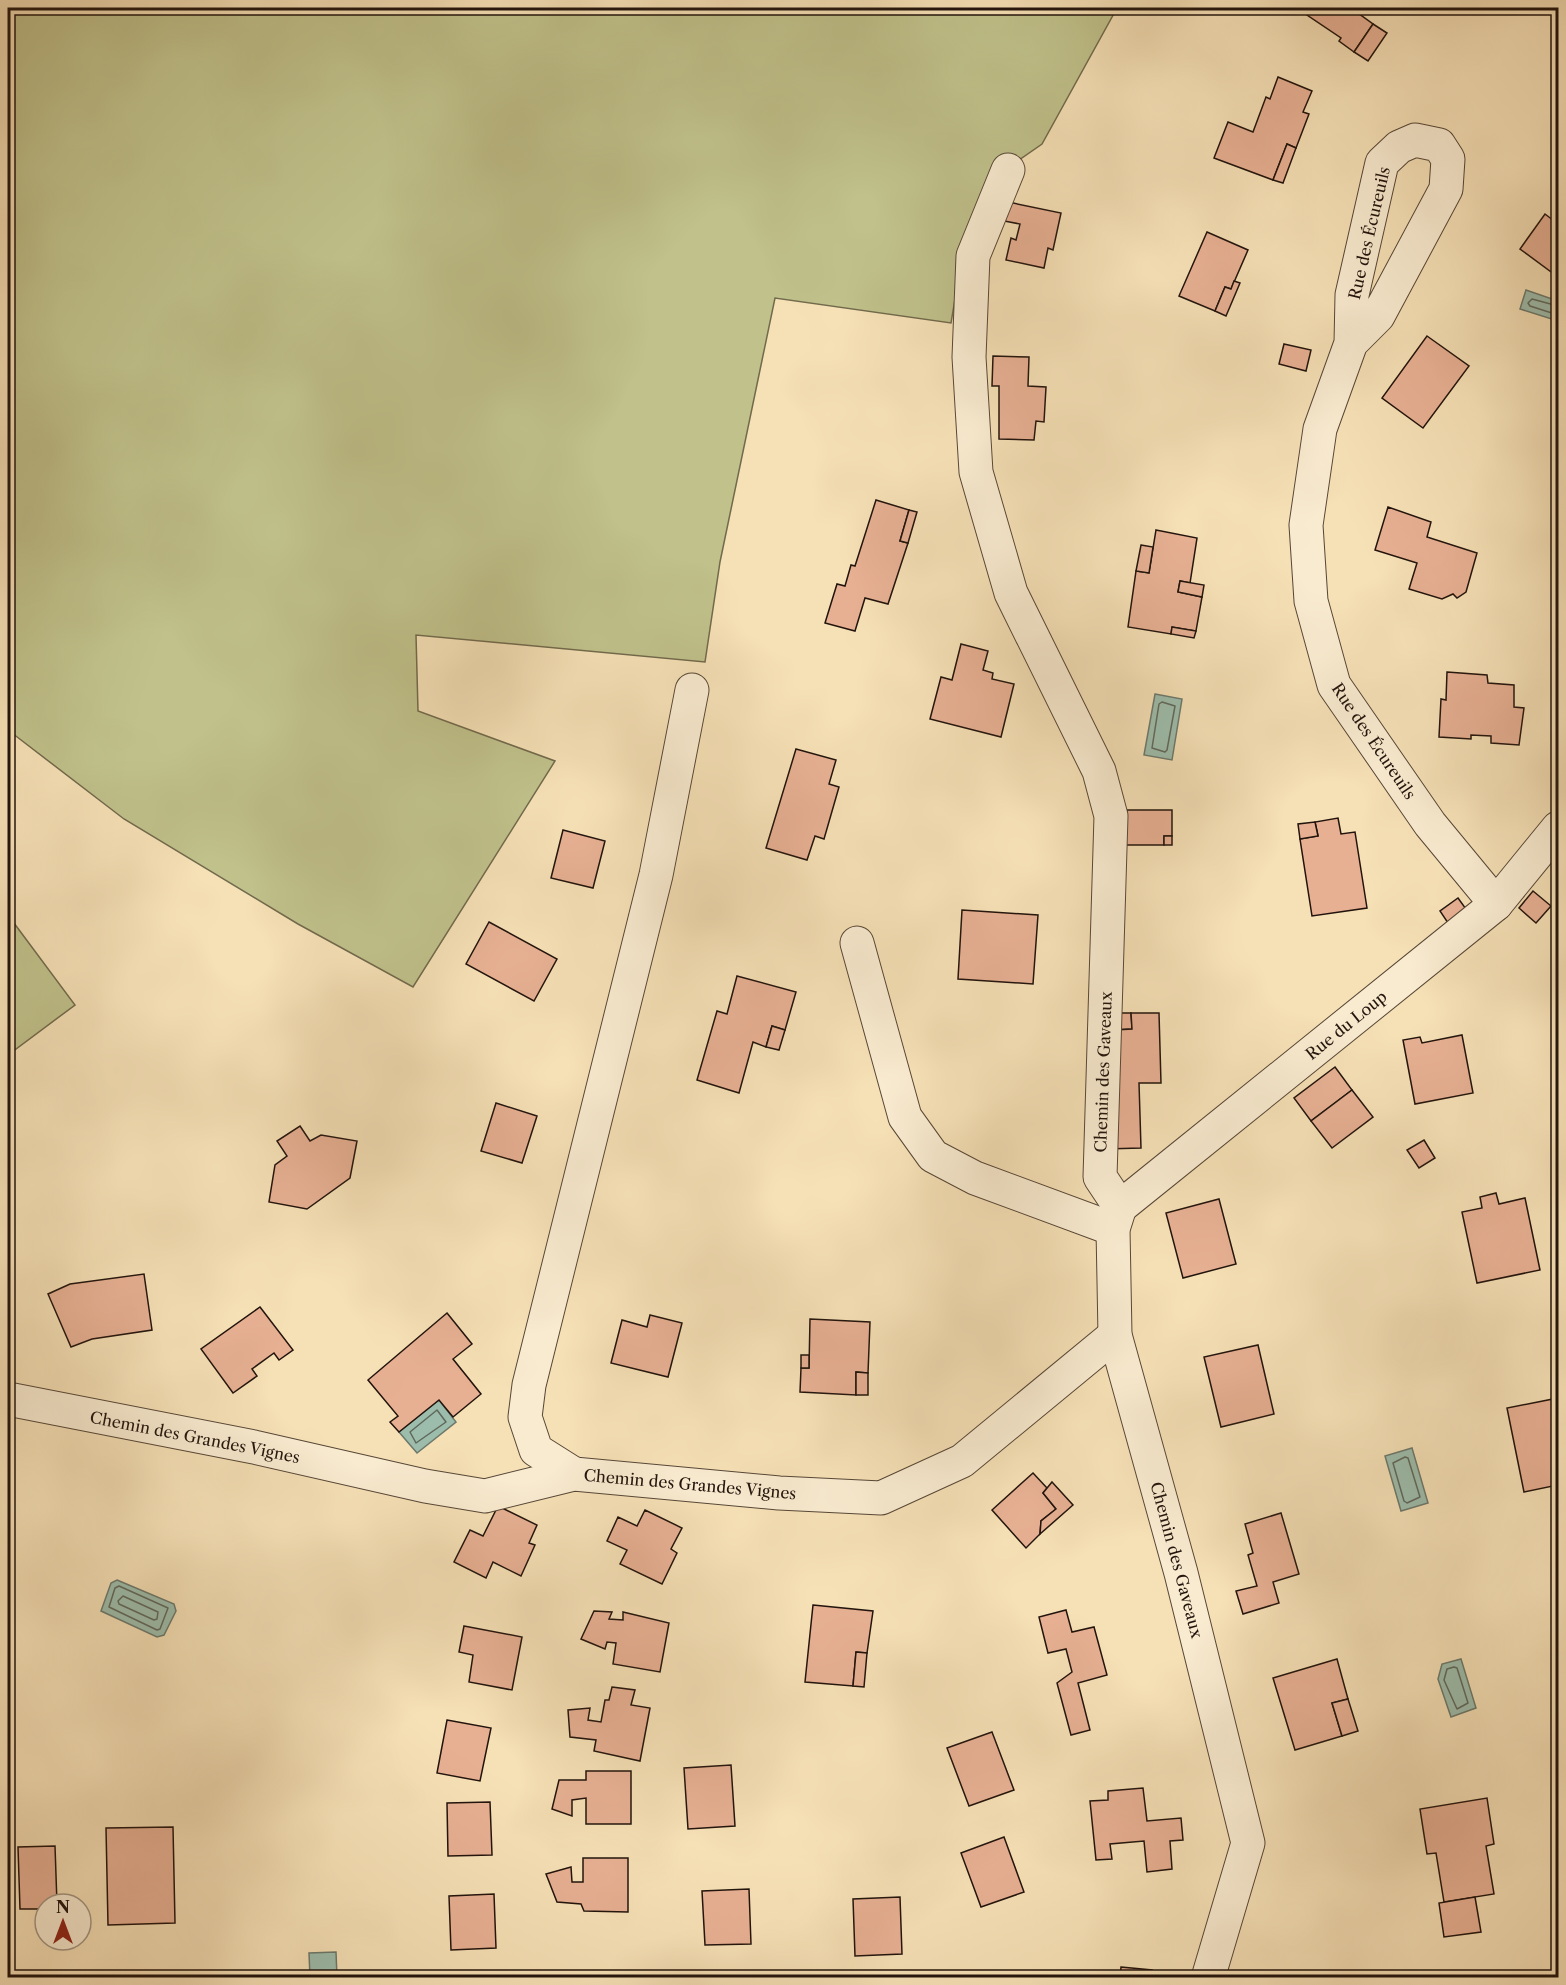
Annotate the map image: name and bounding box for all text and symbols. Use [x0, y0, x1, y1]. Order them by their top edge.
street label: Rue des Écureuils [1344, 164, 1394, 301]
street label: Rue des Écureuils [1328, 679, 1420, 803]
street label: Rue du Loup [1301, 986, 1391, 1064]
street label: Chemin des Gaveaux [1090, 991, 1116, 1153]
street label: Chemin des Grandes Vignes [88, 1407, 302, 1467]
street label: Chemin des Grandes Vignes [583, 1465, 797, 1503]
street label: Chemin des Gaveaux [1147, 1480, 1208, 1641]
north arrow [33, 1892, 93, 1952]
text: N [56, 1897, 70, 1917]

